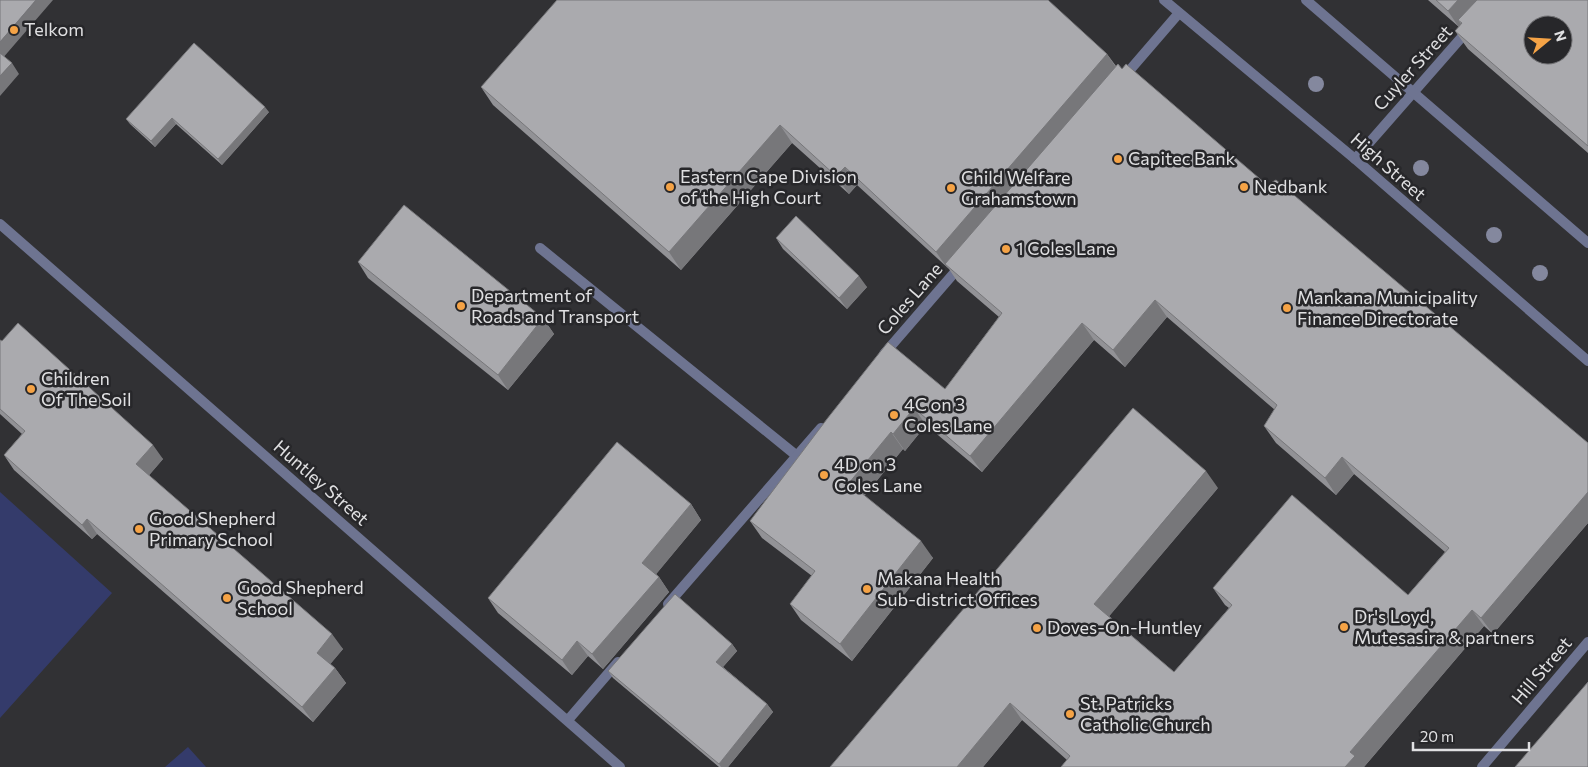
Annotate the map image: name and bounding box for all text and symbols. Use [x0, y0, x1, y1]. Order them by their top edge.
north arrow [1523, 15, 1573, 65]
place label: Telkom [24, 18, 84, 40]
street label: Cuyler Street [1368, 20, 1456, 115]
marker: Telkom [8, 24, 20, 36]
text: N [1551, 28, 1571, 43]
street label: High Street [1347, 128, 1431, 205]
place label: Capitec Bank [1128, 147, 1235, 169]
marker: Capitec Bank [1112, 153, 1124, 165]
place label: Eastern Cape Division of the High Court [680, 165, 857, 208]
place label: Child Welfare Grahamstown [961, 166, 1077, 209]
place label: Nedbank [1254, 175, 1328, 197]
marker: Eastern Cape Division of the High Court [664, 181, 676, 193]
marker: Nedbank [1238, 181, 1250, 193]
marker: Child Welfare Grahamstown [945, 182, 957, 194]
place label: 1 Coles Lane [1016, 237, 1115, 259]
marker: 1 Coles Lane [1000, 243, 1012, 255]
street label: Coles Lane [872, 258, 947, 339]
place label: Department of Roads and Transport [471, 284, 639, 327]
place label: Mankana Municipality Finance Directorate [1297, 286, 1478, 329]
marker: Department of Roads and Transport [455, 300, 467, 312]
marker: Mankana Municipality Finance Directorate [1281, 302, 1293, 314]
place label: Children Of The Soil [41, 367, 132, 410]
marker: Children Of The Soil [25, 383, 37, 395]
place label: 4C on 3 Coles Lane [904, 393, 992, 436]
marker: 4C on 3 Coles Lane [888, 409, 900, 421]
street label: Huntley Street [270, 435, 374, 529]
place label: 4D on 3 Coles Lane [834, 453, 922, 496]
marker: 4D on 3 Coles Lane [818, 469, 830, 481]
place label: Good Shepherd Primary School [149, 507, 276, 550]
marker: Good Shepherd Primary School [133, 523, 145, 535]
place label: Makana Health Sub-district Offices [877, 567, 1038, 610]
place label: Good Shepherd School [237, 576, 364, 619]
marker: Makana Health Sub-district Offices [861, 583, 873, 595]
marker: Good Shepherd School [221, 592, 233, 604]
place label: Dr's Loyd, Mutesasira & partners [1354, 605, 1534, 648]
place label: Doves-On-Huntley [1047, 616, 1202, 638]
marker: Dr's Loyd, Mutesasira & partners [1338, 621, 1350, 633]
marker: Doves-On-Huntley [1031, 622, 1043, 634]
street label: Hill Street [1507, 632, 1576, 709]
place label: St. Patricks Catholic Church [1080, 692, 1211, 735]
marker: St. Patricks Catholic Church [1064, 708, 1076, 720]
scale bar [1413, 720, 1529, 752]
text: 20 m [1420, 727, 1454, 745]

